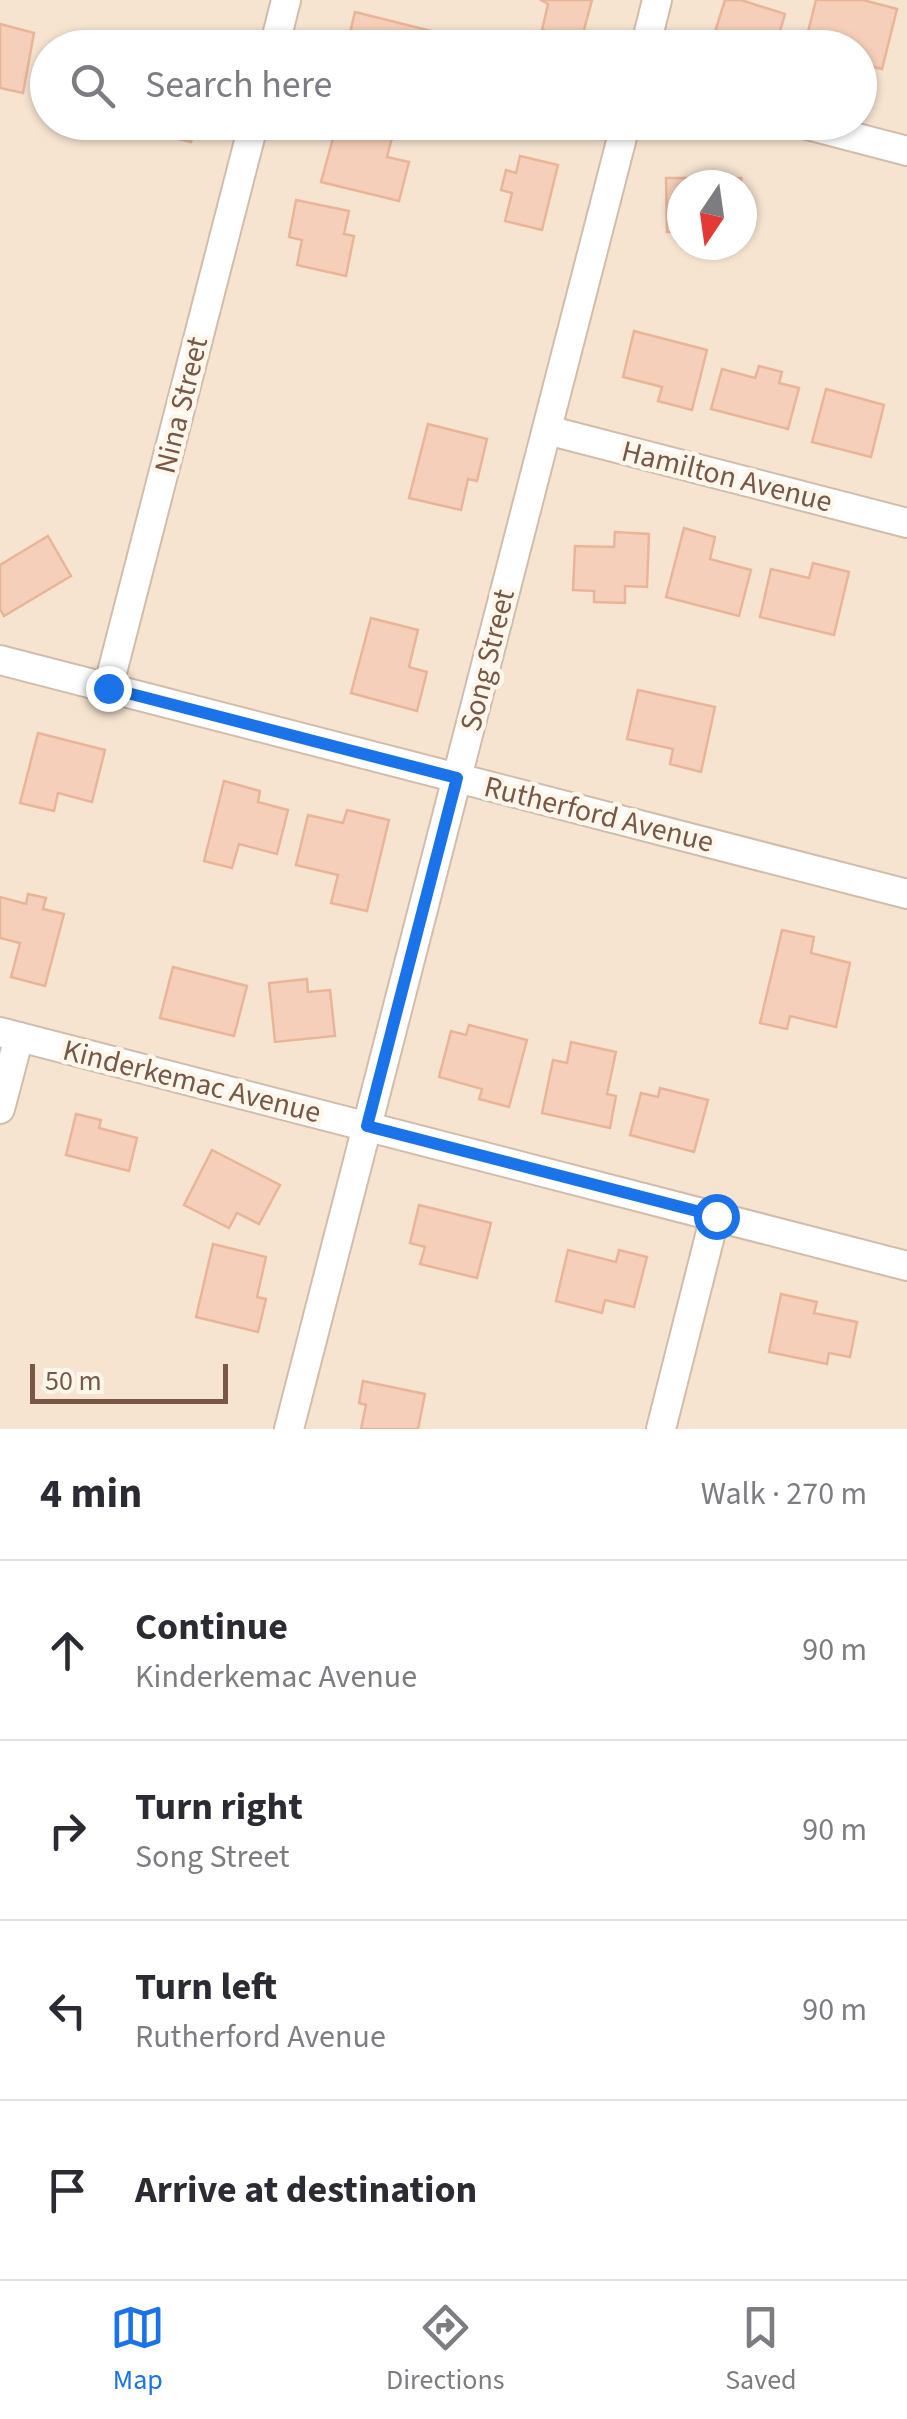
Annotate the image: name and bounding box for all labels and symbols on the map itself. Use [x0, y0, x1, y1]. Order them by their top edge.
north arrow [667, 170, 757, 260]
street label: Nina Street [144, 332, 219, 478]
street label: Hamilton Avenue [617, 430, 837, 523]
street label: Song Street [449, 585, 526, 736]
route end [86, 666, 132, 712]
street label: Rutherford Avenue [480, 765, 718, 864]
street label: Kinderkemac Avenue [58, 1029, 325, 1134]
route start [694, 1194, 740, 1240]
scale bar [30, 1359, 228, 1404]

